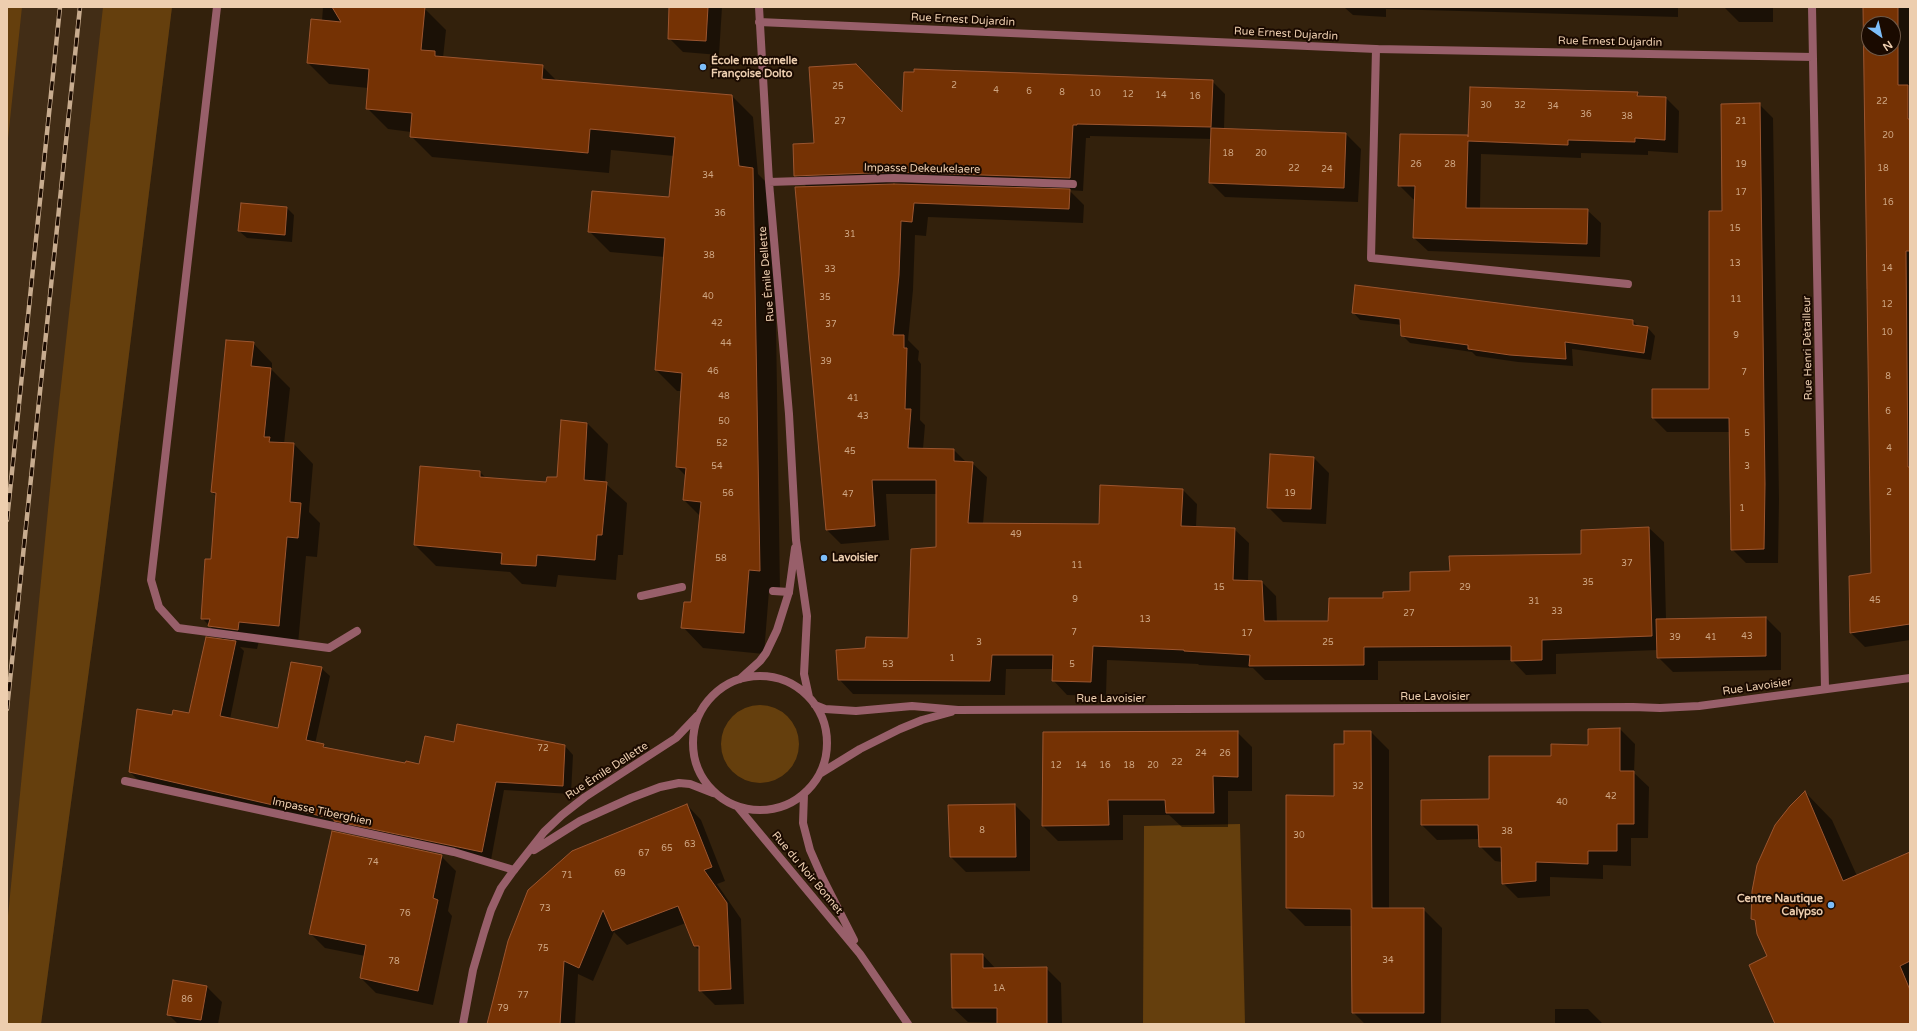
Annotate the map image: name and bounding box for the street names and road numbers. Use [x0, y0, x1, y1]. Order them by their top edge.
street label: Rue Ernest Dujardin [911, 11, 1015, 29]
street label: Rue Ernest Dujardin [1234, 25, 1338, 43]
street label: Rue Ernest Dujardin [1558, 34, 1662, 50]
street label: Impasse Dekeukelaere [864, 161, 980, 177]
street label: Rue Émile Dellette [756, 226, 778, 322]
street label: Rue Henri Détailleur [1800, 296, 1816, 400]
street label: Rue Lavoisier [1722, 676, 1792, 698]
street label: Rue Lavoisier [1400, 690, 1470, 704]
street label: Rue Lavoisier [1076, 692, 1146, 706]
street label: Rue Émile Dellette [563, 739, 651, 803]
street label: Impasse Tiberghien [271, 795, 373, 829]
street label: Rue du Noir Bonnet [769, 829, 845, 917]

